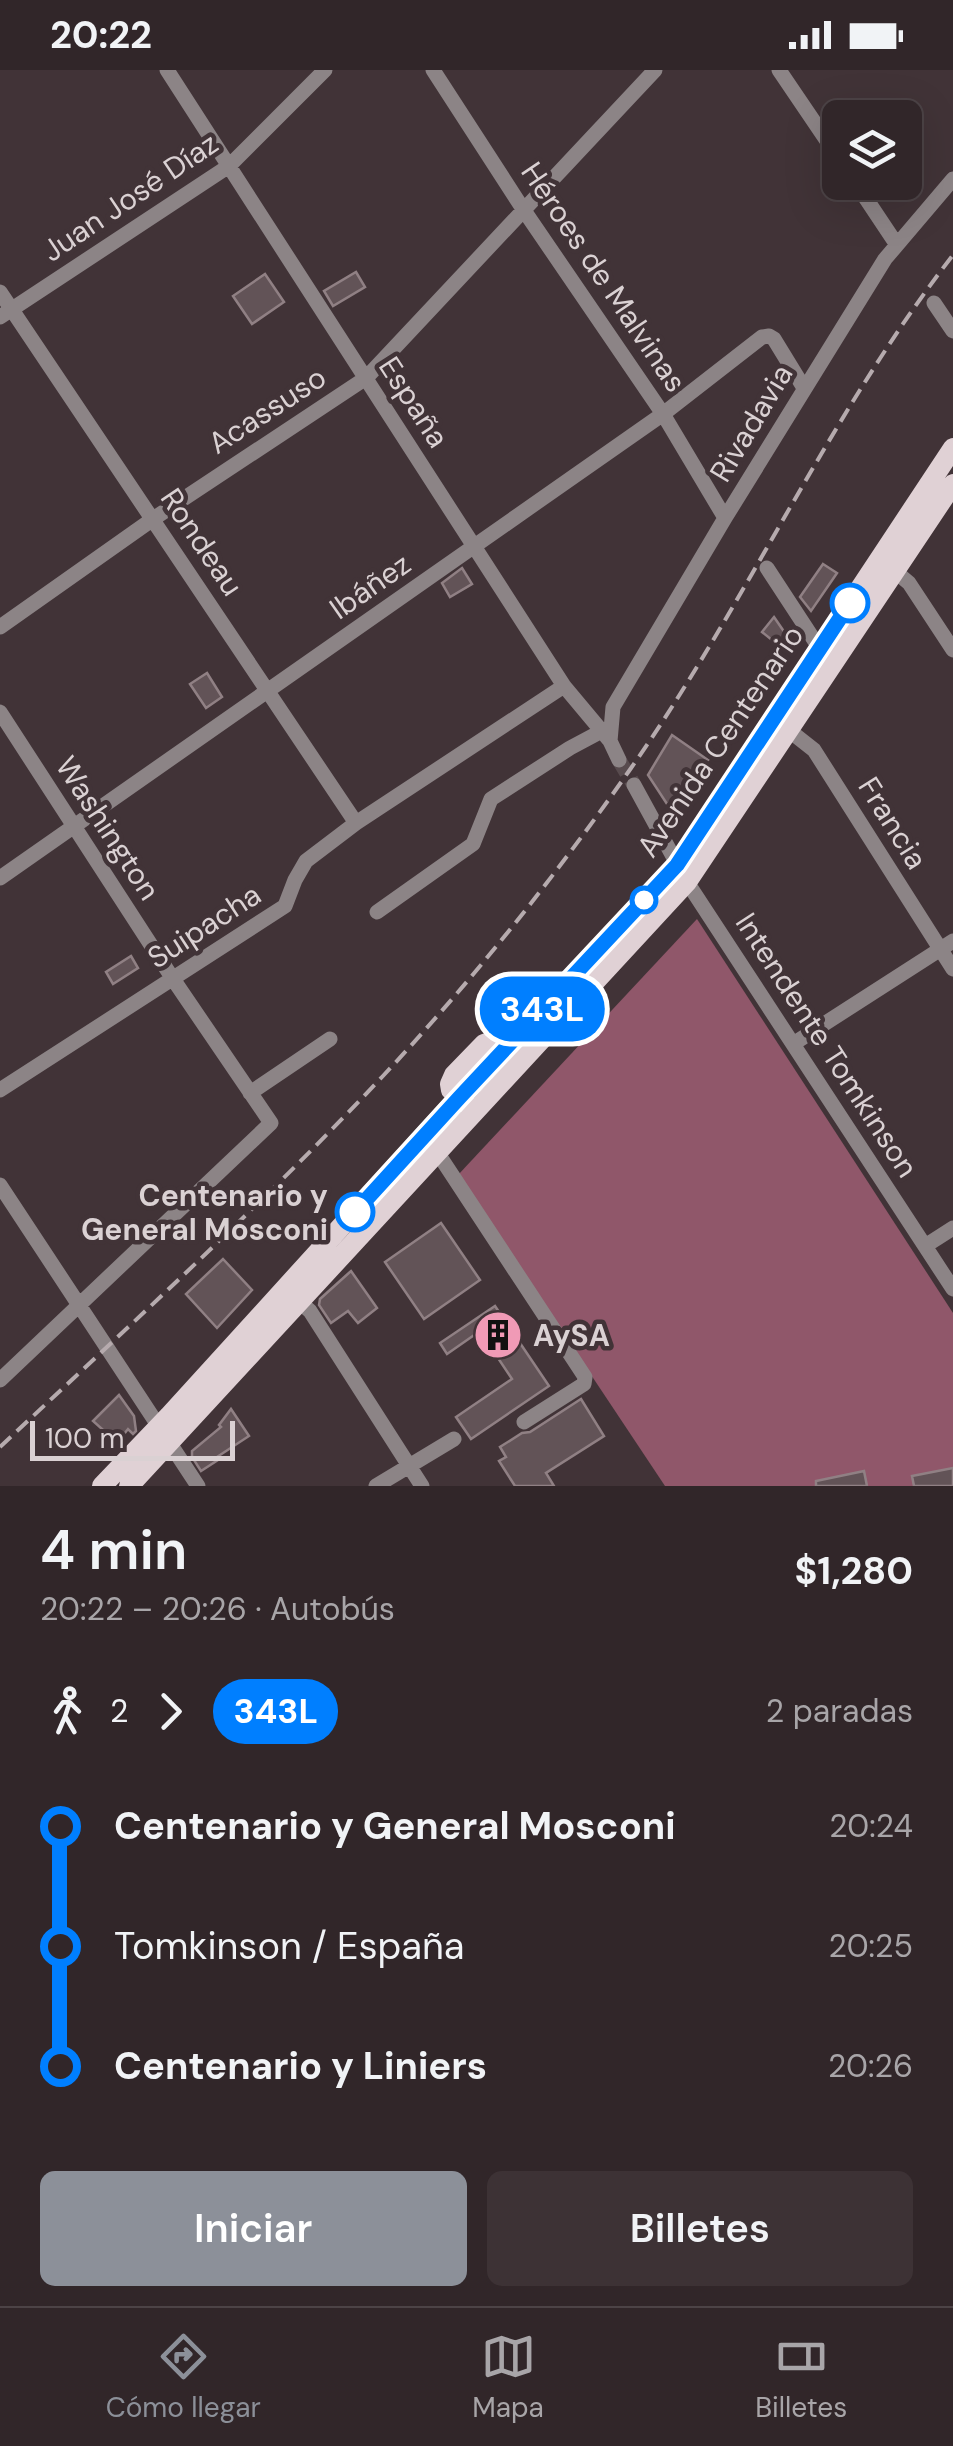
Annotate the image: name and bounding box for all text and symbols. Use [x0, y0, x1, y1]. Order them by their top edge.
text: 20:22 [50, 10, 152, 60]
map controls [822, 100, 922, 200]
button: layers [822, 100, 922, 200]
street label: Juan José Díaz [35, 124, 225, 270]
street label: Héroes de Malvinas [512, 154, 696, 400]
street label: España [370, 349, 458, 455]
street label: Acassuso [201, 357, 333, 463]
street label: Rivadavia [701, 357, 801, 489]
street label: Rondeau [152, 481, 252, 603]
street label: Ibáñez [322, 544, 418, 628]
unlabelled marker [831, 584, 869, 622]
street label: Avenida Centenario [628, 617, 812, 865]
street label: Washington [47, 749, 169, 907]
street label: Francia [850, 770, 936, 876]
street label: Suipacha [140, 875, 268, 977]
unlabelled marker [631, 887, 657, 913]
street label: Intendente Tomkinson [727, 905, 927, 1185]
line badge: 343L [472, 976, 612, 1042]
text: 343L [500, 986, 584, 1032]
place label: Centenario y General Mosconi [81, 1176, 328, 1249]
marker: Centenario y General Mosconi [336, 1193, 374, 1231]
building icon: AySA [472, 1309, 524, 1361]
place label: AySA [533, 1316, 610, 1355]
scale bar [30, 1416, 235, 1460]
text: 100 m [45, 1420, 124, 1457]
text: 4 min [40, 1514, 187, 1586]
text: $1,280 [794, 1546, 913, 1596]
text: 20:22 – 20:26 · Autobús [40, 1588, 395, 1630]
icon: walk [40, 1684, 95, 1739]
icon: forward [143, 1684, 198, 1739]
text: 343L [233, 1688, 318, 1734]
text: 2 [110, 1690, 128, 1732]
text: 2 paradas [766, 1690, 913, 1732]
text: Centenario y General Mosconi [114, 1801, 676, 1851]
text: 20:24 [829, 1805, 913, 1847]
text: Tomkinson / España [114, 1921, 464, 1971]
text: 20:25 [829, 1925, 913, 1967]
text: Centenario y Liniers [114, 2041, 487, 2091]
text: 20:26 [828, 2045, 913, 2087]
button: Iniciar [40, 2171, 467, 2286]
button: Billetes [487, 2171, 913, 2286]
tab: Cómo llegar [106, 2329, 261, 2426]
tab: Mapa [472, 2329, 544, 2426]
tab: Billetes [755, 2329, 847, 2426]

